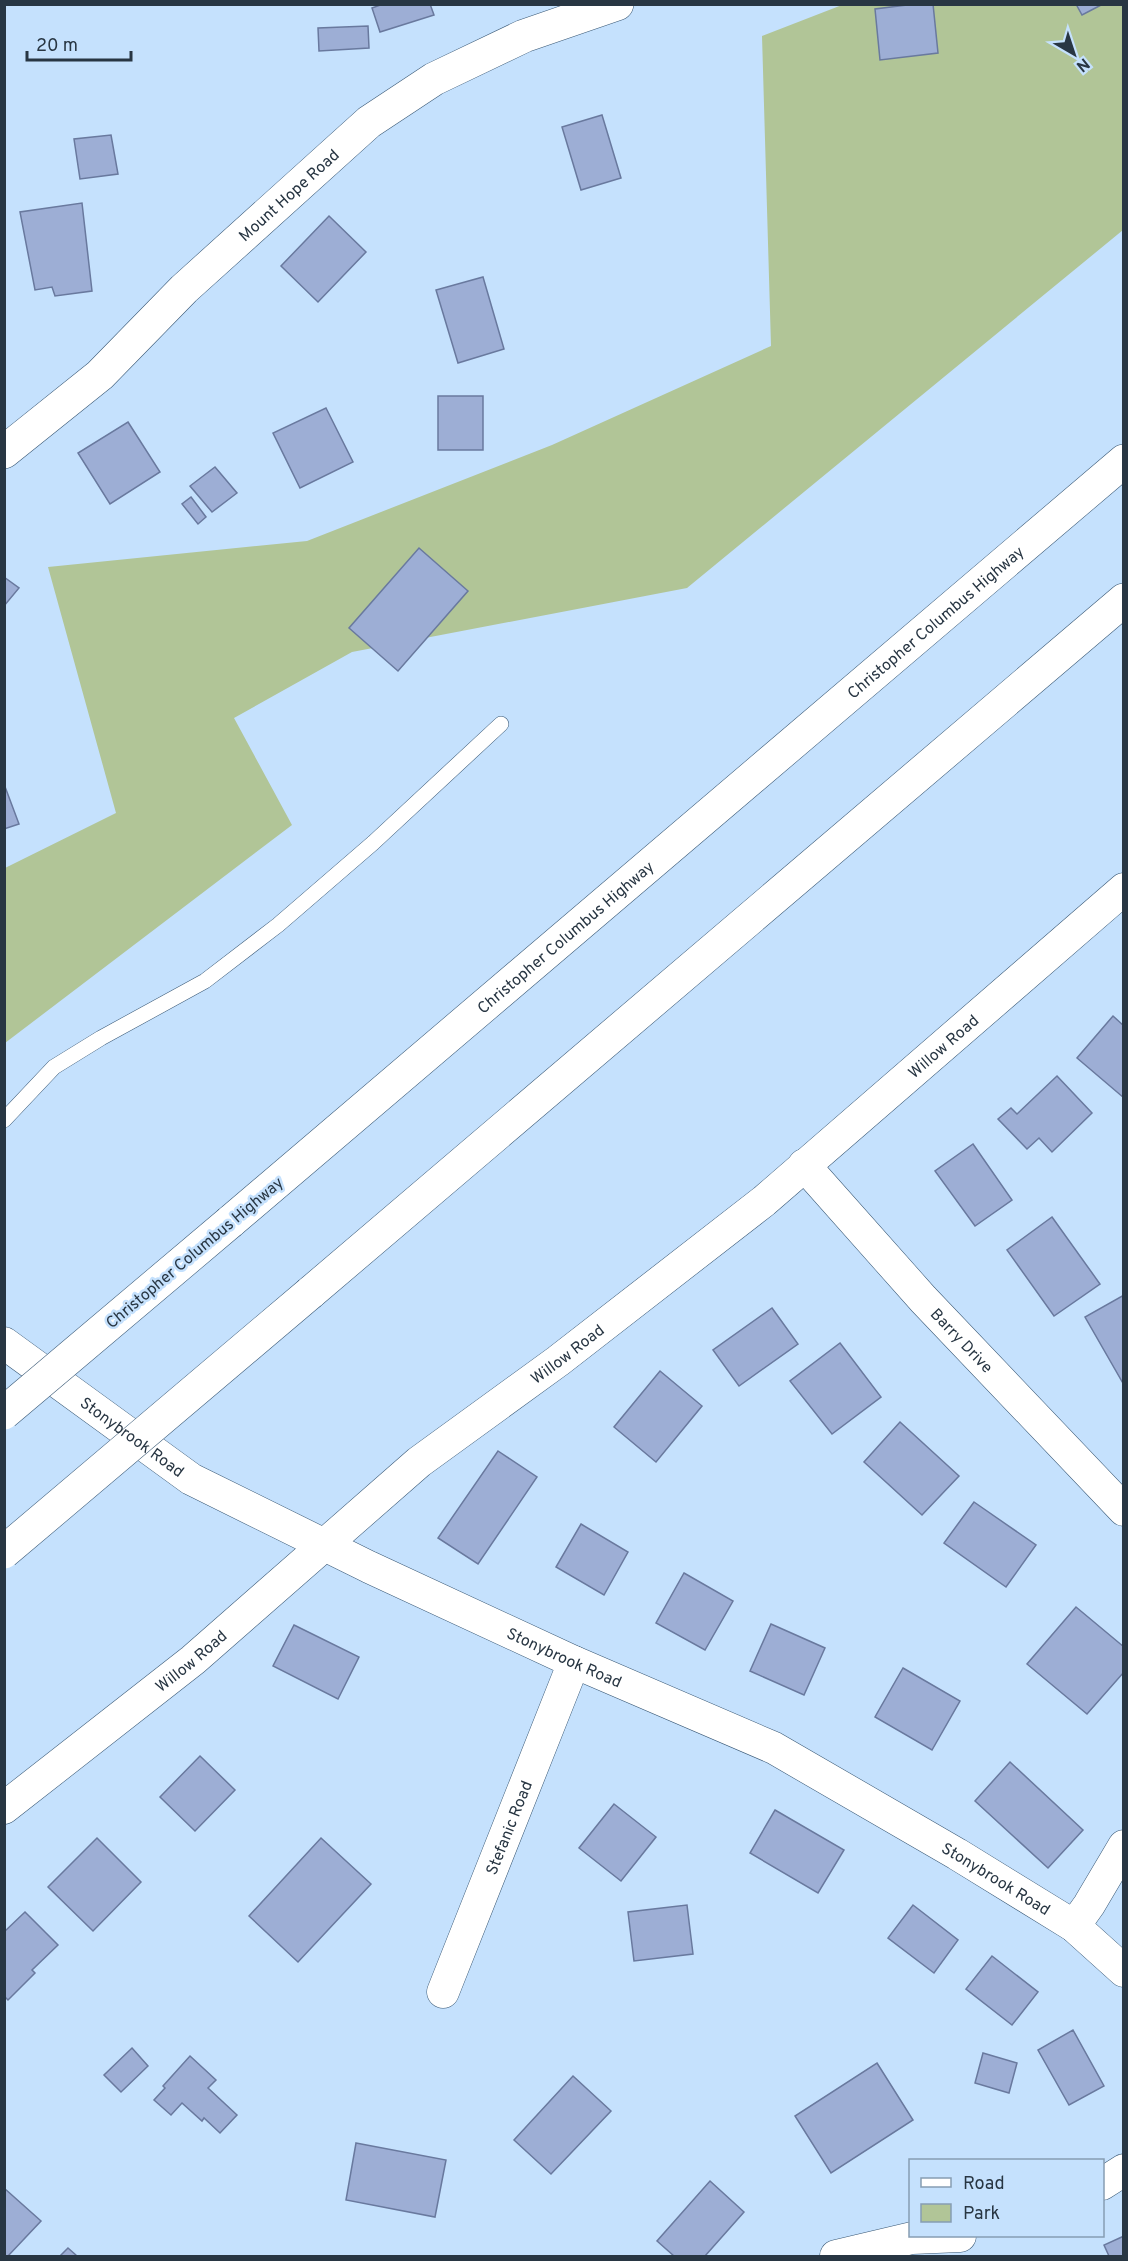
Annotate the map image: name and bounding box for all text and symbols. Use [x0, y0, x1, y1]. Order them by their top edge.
scale bar [27, 24, 130, 62]
north arrow [1044, 24, 1104, 84]
text: 20 m [36, 35, 78, 58]
text: N [1071, 53, 1093, 75]
street label: Mount Hope Road [235, 146, 344, 247]
street label: Christopher Columbus Highway [844, 542, 1029, 704]
street label: Christopher Columbus Highway [474, 858, 659, 1019]
street label: Willow Road [905, 1011, 984, 1083]
street label: Christopher Columbus Highway [102, 1173, 288, 1334]
street label: Barry Drive [925, 1305, 996, 1378]
street label: Willow Road [528, 1321, 609, 1389]
street label: Stonybrook Road [75, 1394, 187, 1483]
street label: Stonybrook Road [503, 1624, 624, 1693]
street label: Willow Road [152, 1627, 232, 1698]
street label: Stefanic Road [483, 1778, 538, 1878]
street label: Stonybrook Road [937, 1839, 1053, 1921]
legend [909, 2159, 1104, 2237]
text: Road [963, 2173, 1005, 2196]
text: Park [963, 2203, 1000, 2226]

